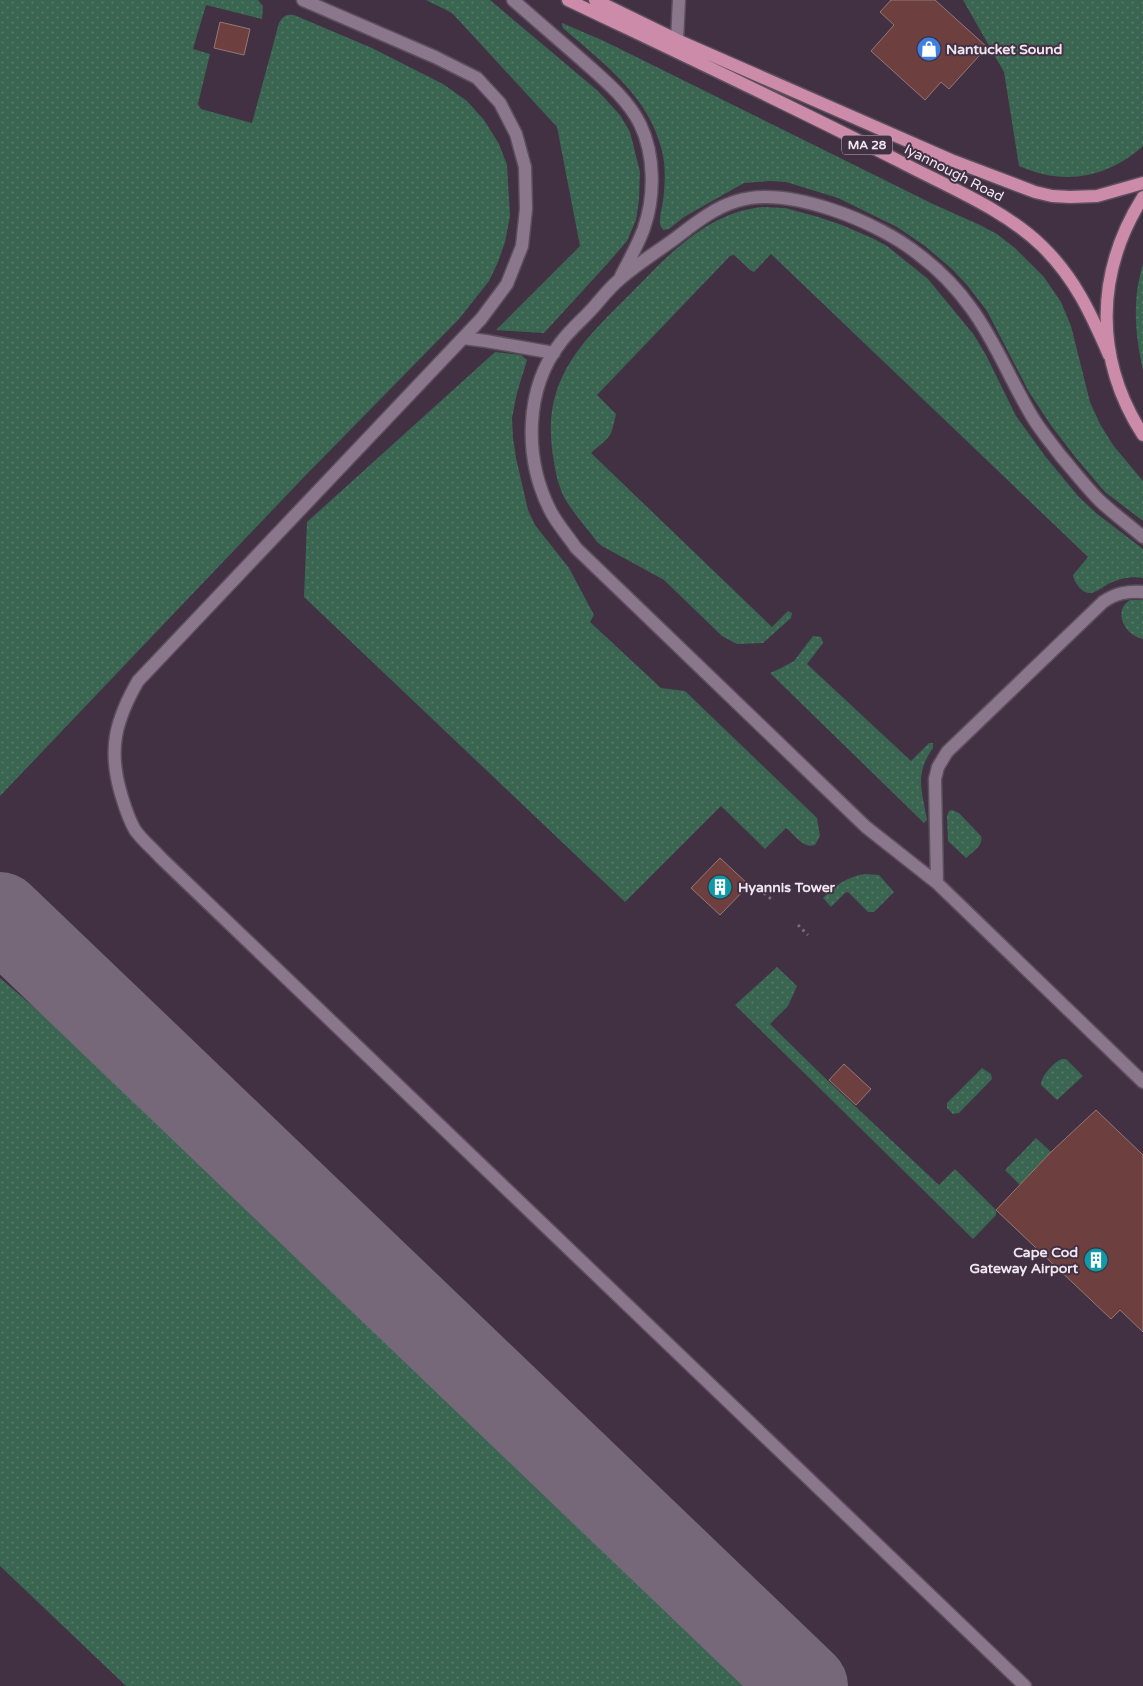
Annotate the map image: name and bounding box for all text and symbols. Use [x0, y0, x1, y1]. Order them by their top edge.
shop icon: Nantucket Sound [916, 36, 942, 62]
place label: Nantucket Sound [946, 41, 1062, 58]
road number: MA 28 [842, 136, 892, 154]
street label: Iyannough Road [901, 141, 1007, 205]
building icon: Hyannis Tower [707, 874, 733, 900]
place label: Hyannis Tower [738, 879, 836, 896]
place label: Cape Cod Gateway Airport [969, 1244, 1079, 1277]
building icon: Cape Cod Gateway Airport [1083, 1247, 1109, 1273]

